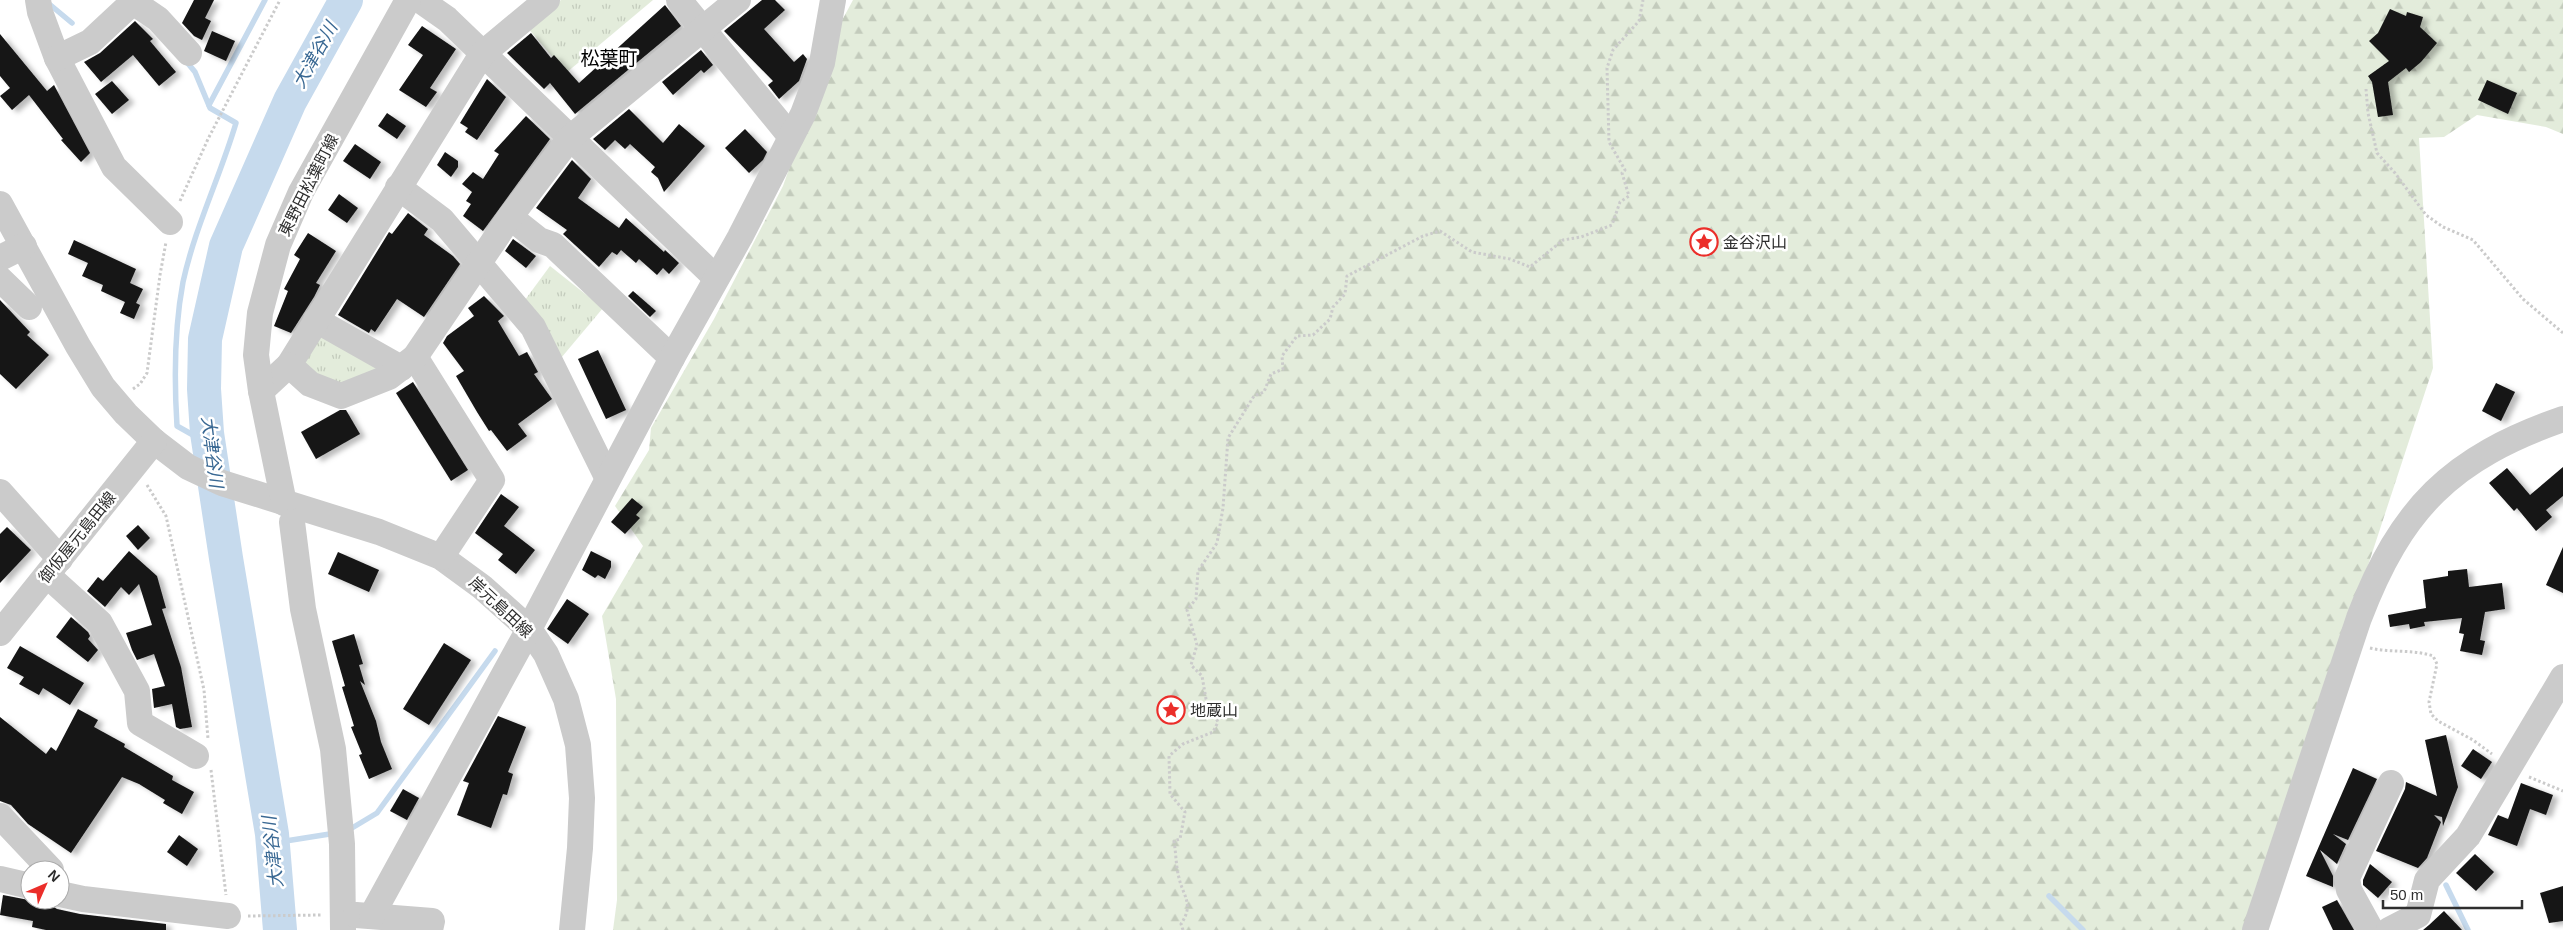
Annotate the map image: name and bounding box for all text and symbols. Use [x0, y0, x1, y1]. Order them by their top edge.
water label: 大津谷川 [289, 17, 342, 91]
district label: 松葉町 [580, 48, 638, 69]
street label: 東野田松葉町線 [275, 131, 341, 239]
place icon: 金谷沢山 [1689, 227, 1719, 257]
place label: 金谷沢山 [1723, 234, 1787, 251]
water label: 大津谷川 [198, 415, 227, 491]
street label: 御仮屋元島田線 [36, 488, 119, 586]
street label: 岸元島田線 [466, 574, 536, 641]
place icon: 地蔵山 [1156, 695, 1186, 725]
place label: 地蔵山 [1190, 702, 1238, 719]
water label: 大津谷川 [259, 813, 287, 889]
north arrow [20, 860, 70, 910]
text: N [45, 867, 63, 885]
scale bar [2383, 878, 2522, 910]
text: 50 m [2390, 886, 2423, 903]

